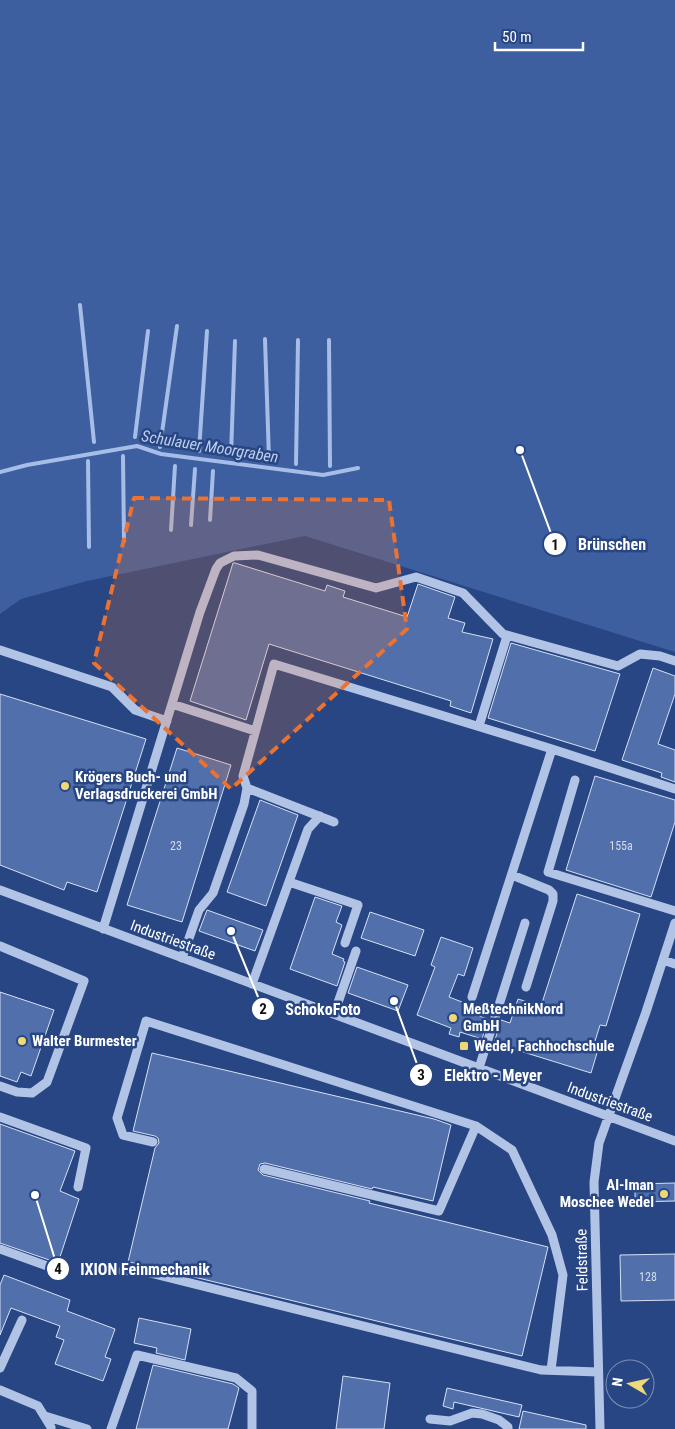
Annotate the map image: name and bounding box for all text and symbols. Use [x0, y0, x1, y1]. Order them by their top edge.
scale bar [495, 20, 582, 52]
text: 50 m [502, 28, 532, 46]
water label: Schulauer Moorgraben [140, 426, 280, 467]
callout: Brünschen [543, 529, 656, 560]
text: Brünschen [578, 535, 646, 554]
text: 1 [551, 536, 559, 554]
place label: Krögers Buch- und Verlagsdruckerei GmbH [75, 768, 217, 803]
marker: Krögers Buch- und Verlagsdruckerei GmbH [59, 780, 71, 792]
house number: 23 [170, 839, 182, 853]
house number: 155a [609, 839, 633, 853]
street label: Industriestraße [128, 916, 218, 964]
callout: SchokoFoto [251, 994, 371, 1025]
text: 2 [259, 1000, 267, 1018]
text: SchokoFoto [285, 1000, 361, 1019]
place label: MeßtechnikNord GmbH [463, 1000, 563, 1035]
marker: MeßtechnikNord GmbH [447, 1012, 459, 1024]
place label: Walter Burmester [32, 1032, 137, 1050]
marker: Walter Burmester [16, 1035, 28, 1047]
place label: Wedel, Fachhochschule [474, 1037, 615, 1055]
marker: Wedel, Fachhochschule [458, 1040, 470, 1052]
callout: Elektro - Meyer [409, 1059, 552, 1090]
text: 3 [417, 1066, 425, 1084]
text: Elektro - Meyer [444, 1066, 542, 1085]
street label: Industriestraße [565, 1078, 655, 1126]
place label: Al-Iman Moschee Wedel [560, 1176, 654, 1211]
marker: Al-Iman Moschee Wedel [658, 1188, 670, 1200]
street label: Feldstraße [572, 1229, 592, 1291]
callout: IXION Feinmechanik [45, 1254, 220, 1285]
text: 4 [54, 1260, 62, 1278]
text: IXION Feinmechanik [80, 1260, 210, 1279]
house number: 128 [639, 1270, 657, 1284]
north arrow [605, 1359, 655, 1409]
text: N [609, 1376, 626, 1387]

